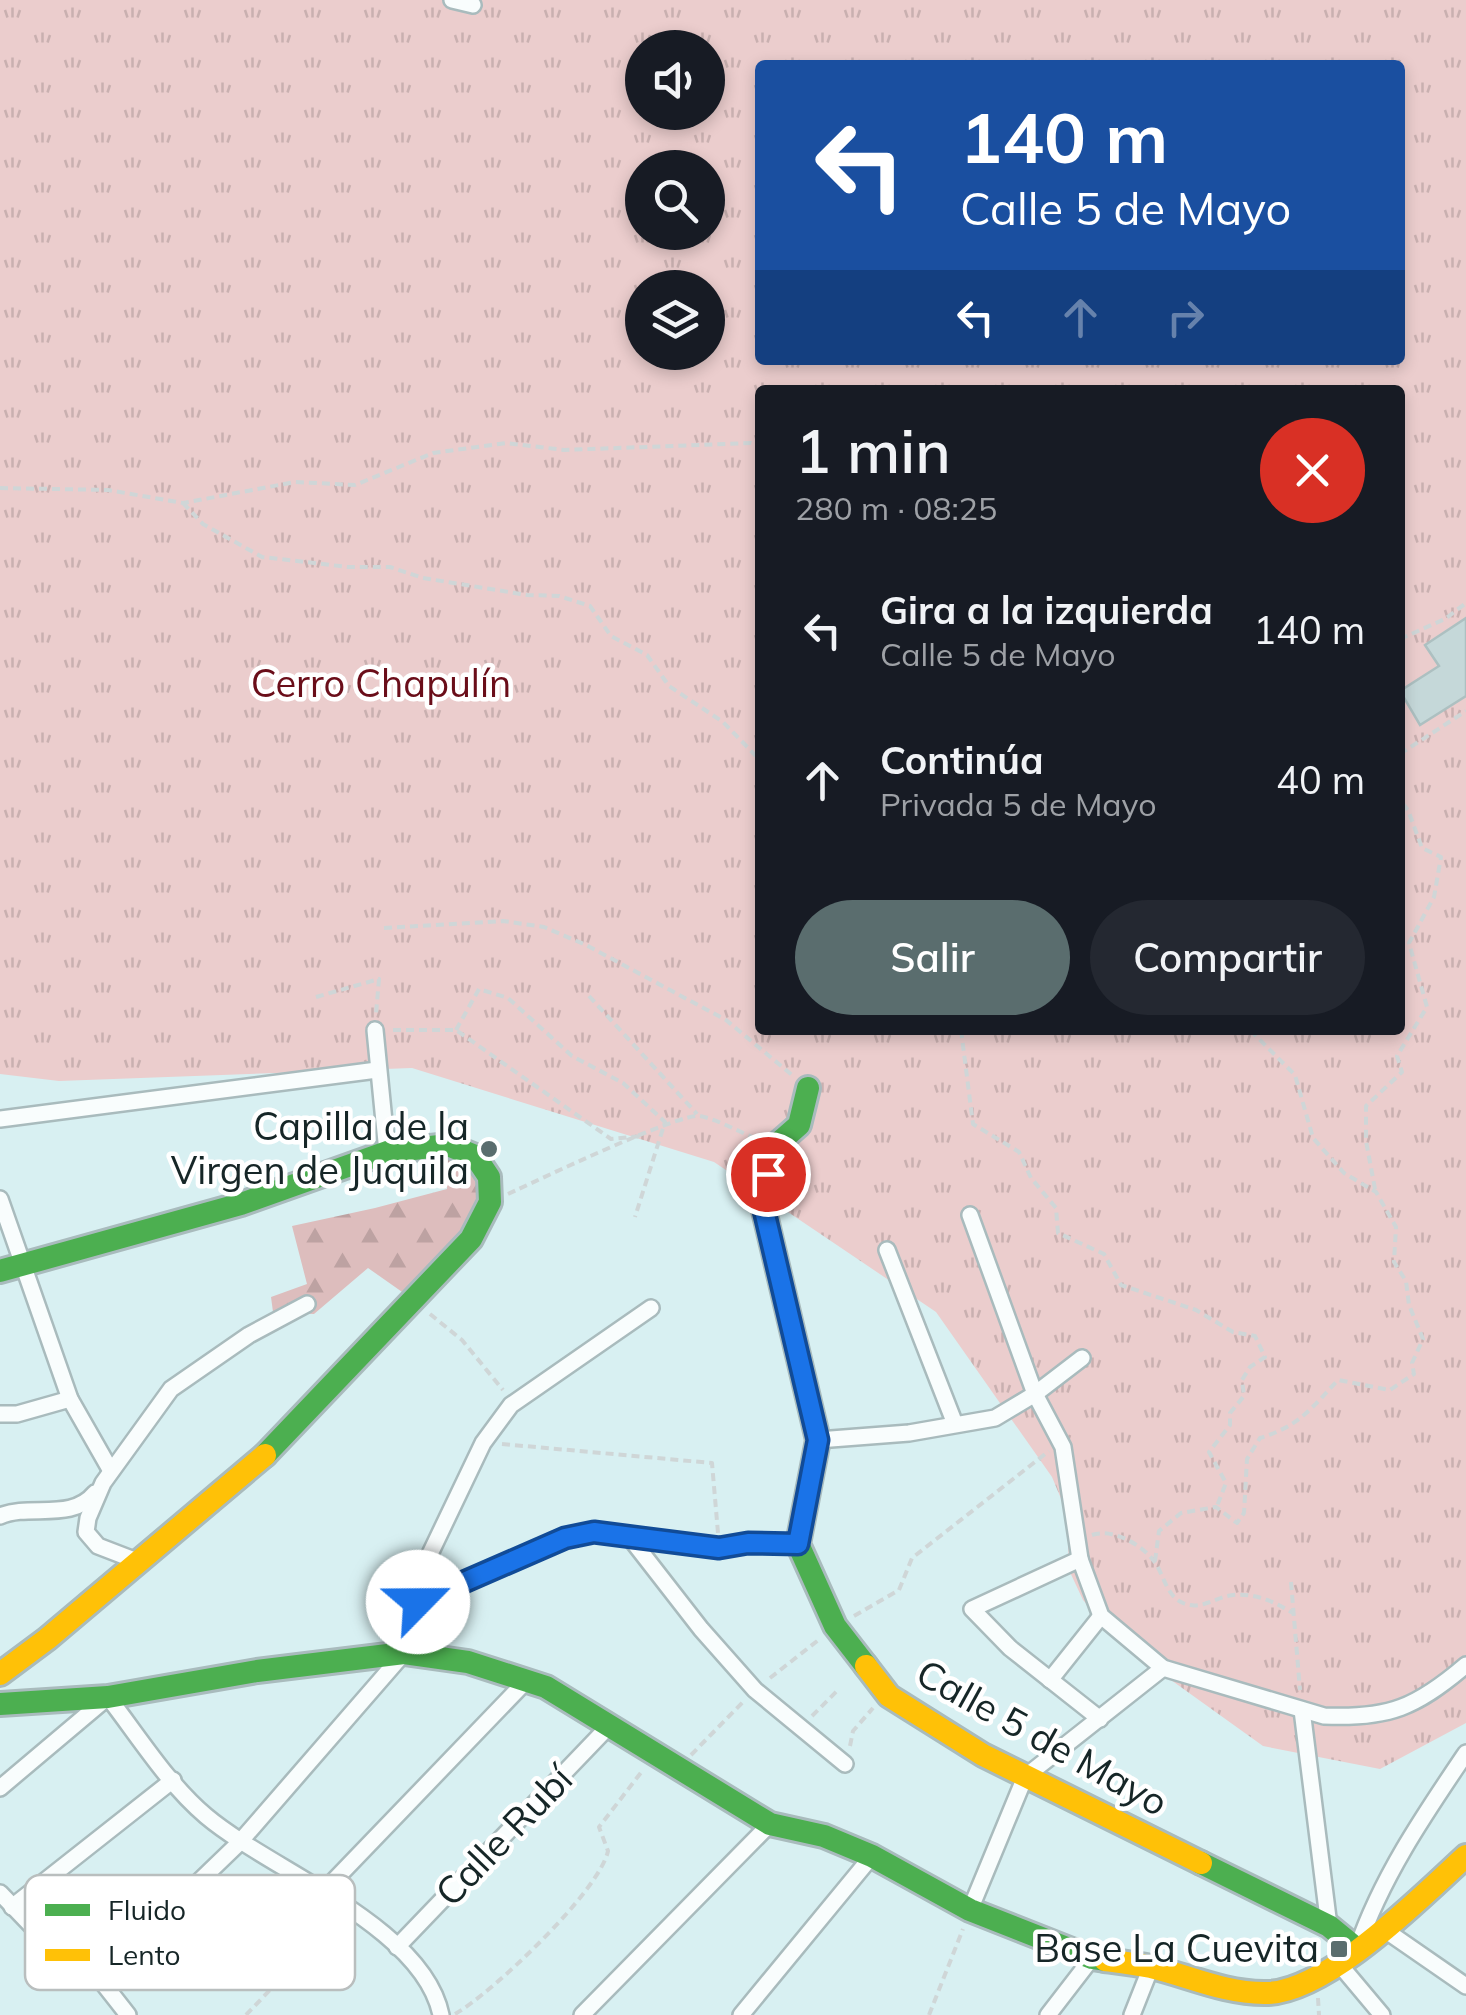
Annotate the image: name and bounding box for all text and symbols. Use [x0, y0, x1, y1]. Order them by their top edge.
map controls [625, 30, 725, 370]
button: sound [625, 30, 725, 130]
text: 140 m [960, 93, 1168, 181]
icon: left [795, 100, 925, 230]
button: search [625, 150, 725, 250]
text: Calle 5 de Mayo [960, 180, 1291, 236]
button: layers [625, 270, 725, 370]
icon: left [948, 290, 1003, 345]
icon: ahead [1053, 290, 1108, 345]
icon: right [1158, 290, 1213, 345]
text: 1 min [795, 413, 951, 488]
button: close [1260, 418, 1365, 523]
text: 280 m · 08:25 [795, 488, 997, 528]
text: Gira a la izquierda [880, 586, 1213, 634]
icon: left [795, 603, 850, 658]
text: 140 m [1253, 606, 1365, 654]
text: Calle 5 de Mayo [880, 634, 1116, 674]
park label: Cerro Chapulín [251, 659, 511, 707]
text: Continúa [880, 736, 1044, 784]
icon: ahead [795, 753, 850, 808]
text: 40 m [1276, 756, 1365, 804]
text: Privada 5 de Mayo [880, 784, 1156, 824]
button: Salir [795, 900, 1070, 1015]
button: Compartir [1090, 900, 1365, 1015]
place label: Capilla de la Virgen de Juquila [171, 1102, 469, 1194]
pin [726, 1132, 811, 1217]
marker: Capilla de la Virgen de Juquila [478, 1138, 500, 1160]
icon: arrive [741, 1147, 796, 1202]
position arrow [366, 1550, 470, 1654]
street label: Calle 5 de Mayo [908, 1648, 1176, 1826]
street label: Calle Rubí [425, 1754, 583, 1916]
legend [25, 1875, 355, 1990]
text: Fluido [108, 1892, 186, 1927]
place label: Base La Cuevita [1034, 1924, 1319, 1972]
text: Lento [108, 1937, 180, 1972]
marker: Base La Cuevita [1328, 1938, 1350, 1960]

